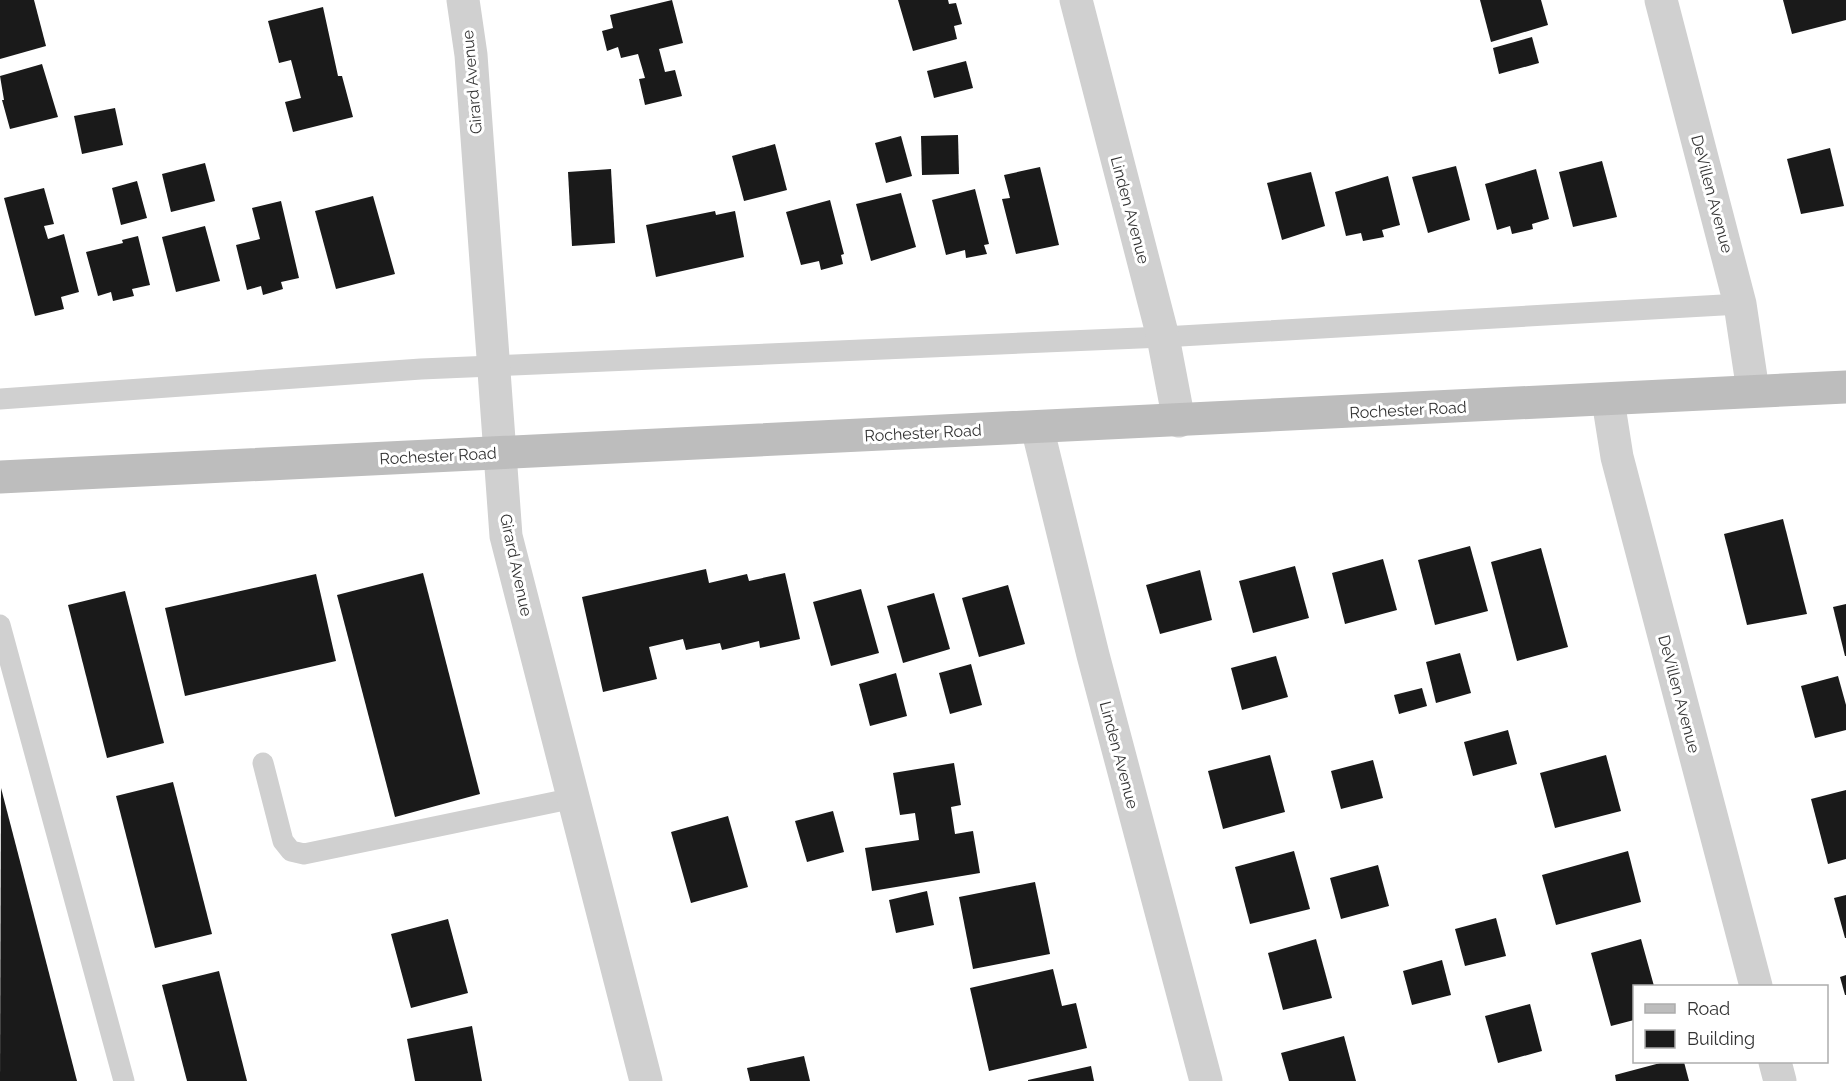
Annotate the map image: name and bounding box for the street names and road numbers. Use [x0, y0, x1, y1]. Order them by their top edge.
street label: Girard Avenue [458, 29, 486, 135]
street label: DeVillen Avenue [1687, 133, 1737, 255]
street label: Linden Avenue [1107, 154, 1153, 266]
street label: Rochester Road [1349, 397, 1467, 423]
street label: Rochester Road [864, 420, 982, 446]
street label: Rochester Road [379, 443, 497, 469]
street label: Girard Avenue [496, 512, 536, 618]
street label: DeVillen Avenue [1654, 633, 1704, 755]
street label: Linden Avenue [1096, 699, 1142, 811]

